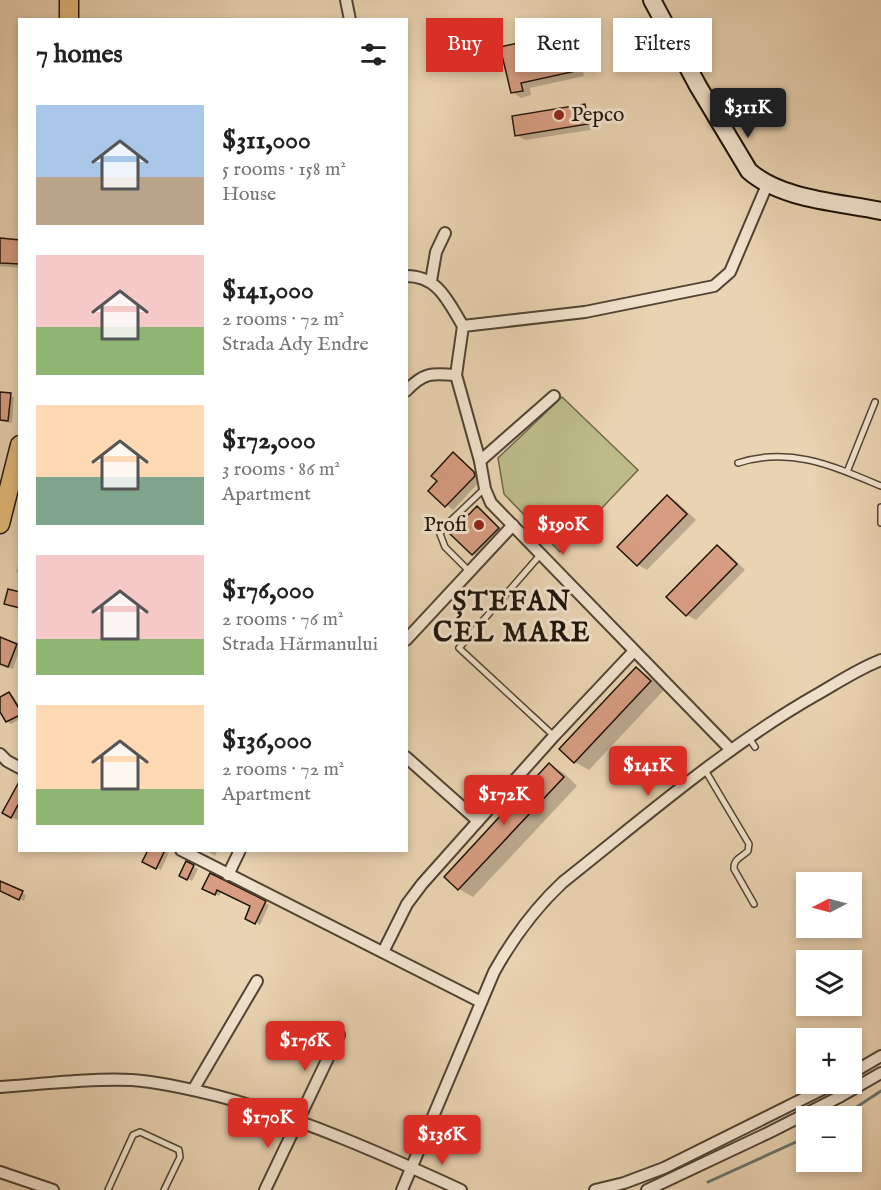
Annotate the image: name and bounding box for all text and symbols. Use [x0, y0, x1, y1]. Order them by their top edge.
chip: Buy [426, 18, 503, 72]
chip: Rent [515, 18, 601, 72]
chip: Filters [613, 18, 712, 72]
text: 7 homes [36, 38, 123, 71]
icon: filters [357, 38, 390, 71]
pin: $311K [706, 88, 790, 139]
text: $311K [724, 95, 772, 120]
place label: Pepco [571, 102, 624, 129]
marker: Pepco [552, 108, 566, 122]
text: $311,000 [222, 124, 311, 157]
icon: home [84, 129, 156, 201]
text: 5 rooms · 158 m² [222, 157, 346, 182]
text: House [222, 182, 276, 207]
text: $141,000 [222, 274, 314, 307]
icon: home [84, 279, 156, 351]
text: 2 rooms · 72 m² [222, 307, 344, 332]
text: Strada Ady Endre [222, 332, 369, 357]
text: $172,000 [222, 424, 316, 457]
icon: home [84, 429, 156, 501]
text: 3 rooms · 86 m² [222, 457, 340, 482]
text: Apartment [222, 482, 311, 507]
pin: $190K [521, 505, 605, 556]
place label: Profi [424, 512, 467, 539]
text: $190K [537, 512, 589, 537]
marker: Profi [472, 518, 486, 532]
text: $176,000 [222, 574, 314, 607]
icon: home [84, 579, 156, 651]
district label: ȘTEFAN CEL MARE [433, 586, 591, 651]
text: 2 rooms · 76 m² [222, 607, 343, 632]
text: Strada Hărmanului [222, 632, 378, 657]
text: $136,000 [222, 724, 312, 757]
icon: home [84, 729, 156, 801]
pin: $141K [606, 746, 690, 797]
text: $141K [623, 753, 673, 778]
text: 2 rooms · 72 m² [222, 757, 344, 782]
pin: $172K [462, 775, 546, 826]
text: Apartment [222, 782, 311, 807]
text: $172K [478, 782, 530, 807]
north arrow [796, 872, 862, 938]
map controls [796, 872, 862, 1172]
button: layers [796, 950, 862, 1016]
pin: $176K [263, 1021, 347, 1072]
text: $176K [280, 1028, 330, 1053]
button: + [796, 1028, 862, 1094]
pin: $170K [226, 1098, 310, 1149]
text: $170K [242, 1105, 294, 1130]
button: − [796, 1106, 862, 1172]
pin: $136K [400, 1115, 484, 1166]
text: $136K [418, 1122, 466, 1147]

